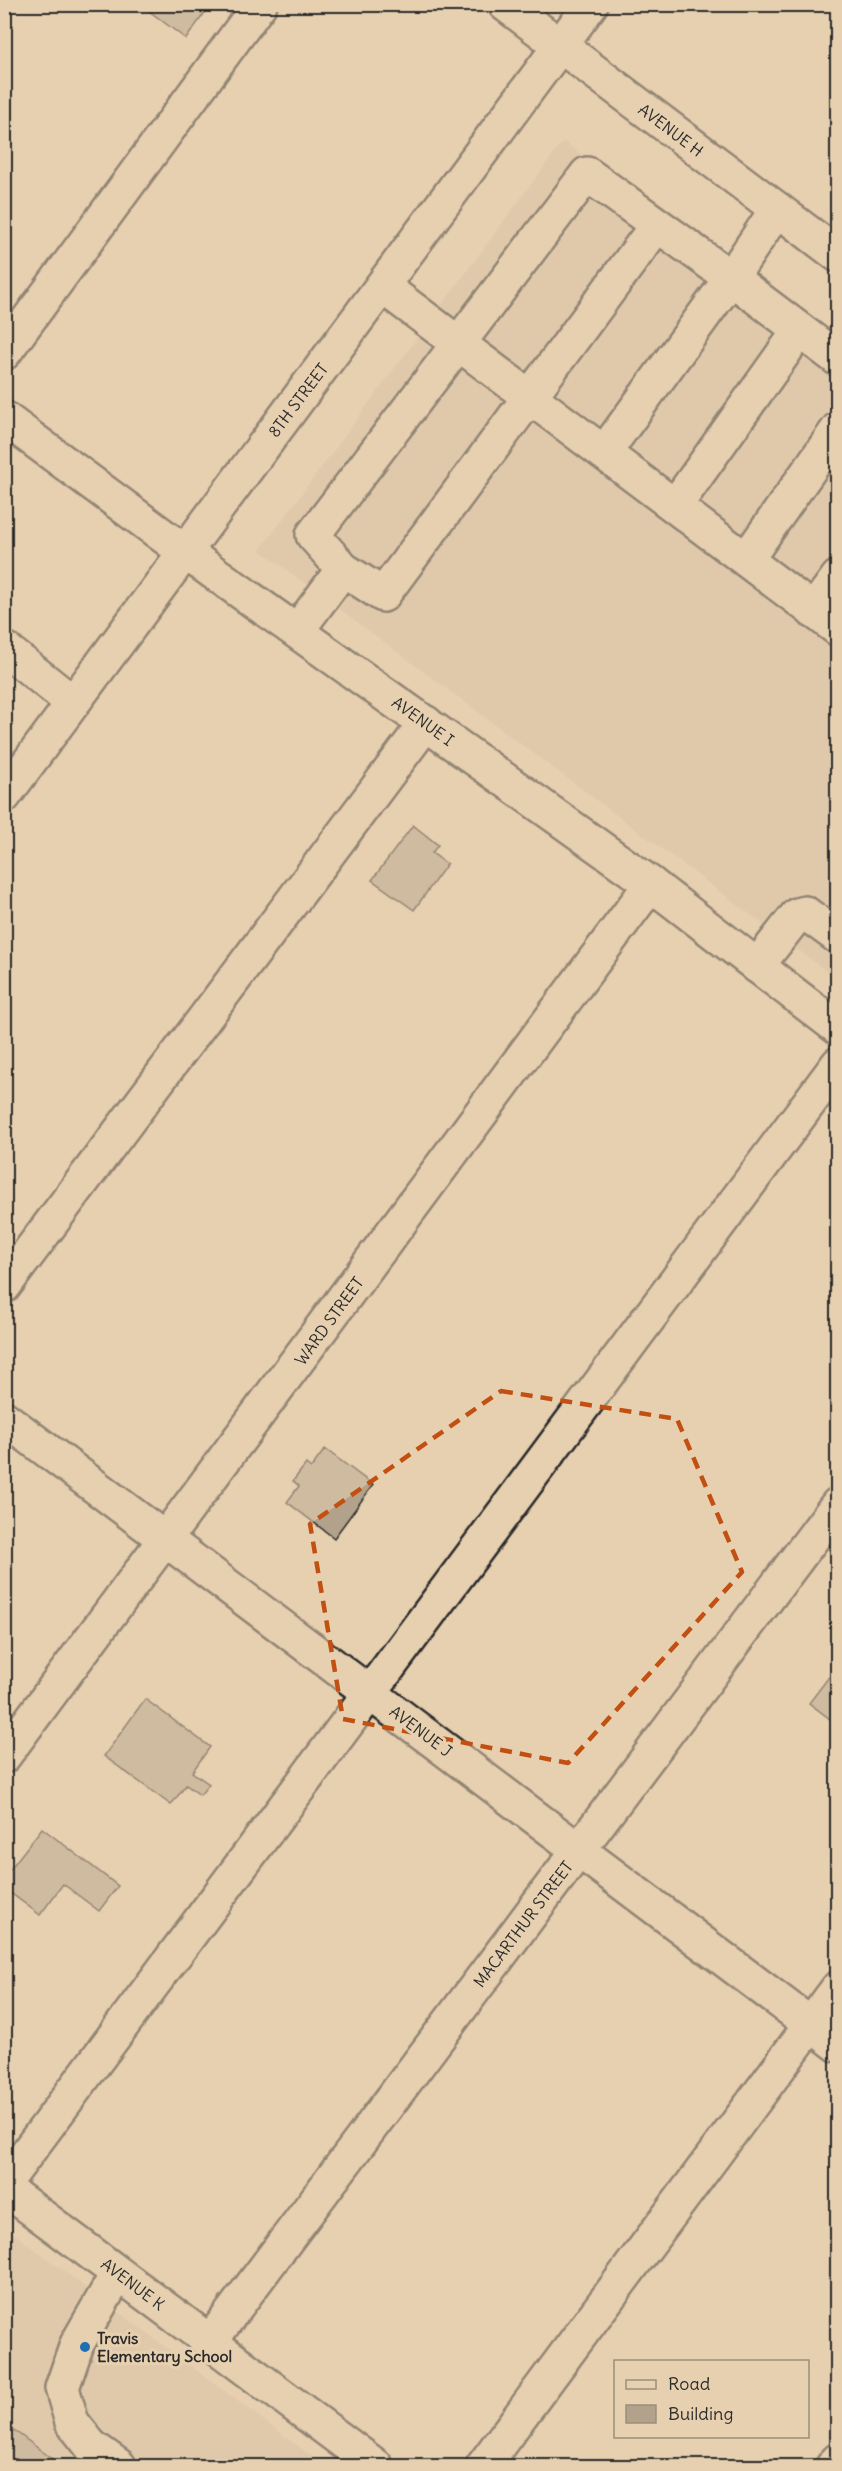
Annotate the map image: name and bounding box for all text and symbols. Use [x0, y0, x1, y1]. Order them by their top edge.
street label: AVENUE H [635, 99, 707, 161]
street label: 8TH STREET [264, 359, 332, 441]
street label: AVENUE I [388, 692, 458, 750]
street label: WARD STREET [290, 1273, 368, 1369]
street label: AVENUE J [386, 1701, 456, 1761]
street label: MACARTHUR STREET [469, 1857, 577, 1991]
street label: AVENUE K [97, 2254, 169, 2314]
place label: Travis Elementary School [97, 2328, 232, 2367]
marker: Travis Elementary School [78, 2340, 92, 2354]
legend [614, 2360, 809, 2438]
text: Road [668, 2372, 711, 2395]
text: Building [668, 2402, 733, 2425]

